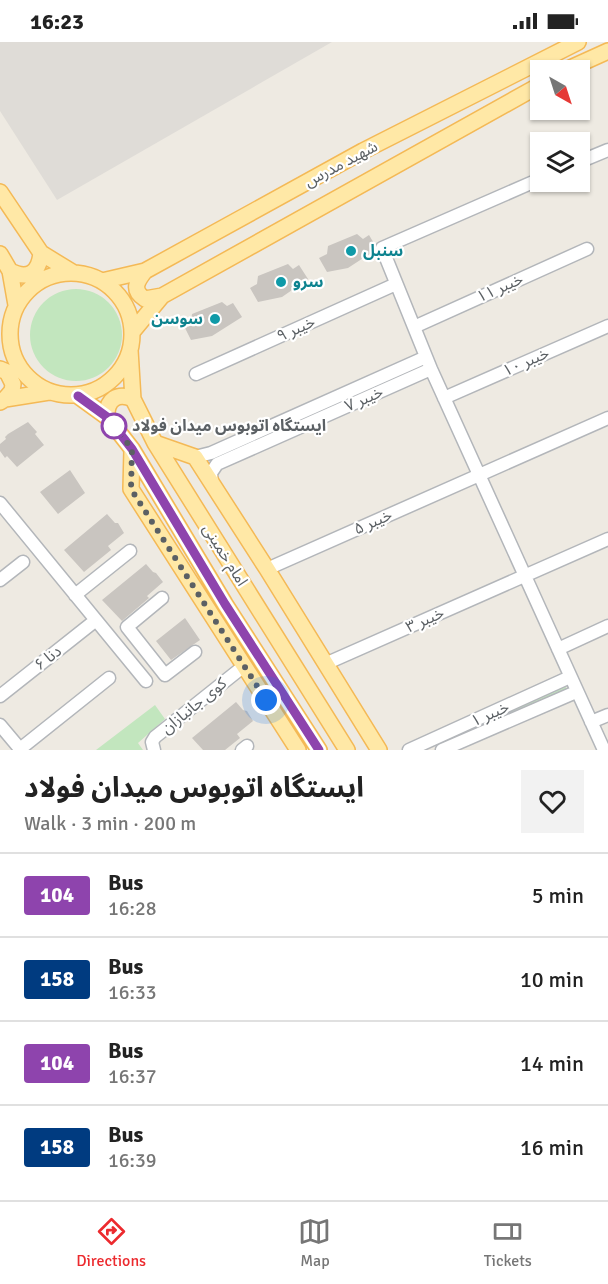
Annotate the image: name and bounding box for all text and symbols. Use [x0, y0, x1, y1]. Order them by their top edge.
text: 16:23 [30, 8, 84, 35]
north arrow [530, 60, 590, 120]
map controls [530, 60, 590, 192]
button: layers [530, 132, 590, 192]
street label: شهید مدرس [301, 136, 381, 192]
place label: سنبل [363, 241, 403, 261]
marker: سنبل [344, 244, 358, 258]
street label: خیبر ۱۱ [474, 269, 526, 307]
place label: سرو [293, 272, 323, 292]
marker: سرو [274, 275, 288, 289]
place label: سوسن [151, 309, 203, 329]
marker: سوسن [208, 312, 222, 326]
street label: خیبر ۹ [274, 312, 318, 346]
street label: خیبر ۱۰ [500, 343, 552, 381]
street label: خیبر ۷ [342, 382, 386, 416]
marker: ایستگاه اتوبوس میدان فولاد [101, 413, 127, 439]
place label: ایستگاه اتوبوس میدان فولاد [132, 416, 326, 436]
street label: خیبر ۵ [351, 505, 395, 539]
street label: امام خمینی [196, 520, 252, 591]
street label: خیبر ۳ [403, 603, 447, 637]
street label: دنا ۶ [30, 641, 66, 675]
street label: کوی جانبازان [157, 673, 231, 739]
your location [251, 685, 281, 715]
street label: خیبر ۱ [468, 697, 512, 731]
button: heart [521, 770, 584, 833]
text: ایستگاه اتوبوس میدان فولاد [24, 771, 364, 805]
text: Walk · 3 min · 200 m [24, 811, 196, 836]
text: Bus [108, 869, 143, 896]
text: 104 [40, 882, 74, 908]
text: 5 min [532, 882, 584, 909]
text: 16:28 [108, 896, 157, 921]
text: Bus [108, 953, 143, 980]
text: 158 [40, 966, 74, 992]
text: 10 min [520, 966, 584, 993]
text: 16:33 [108, 980, 157, 1005]
text: Bus [108, 1037, 143, 1064]
text: 104 [40, 1050, 74, 1076]
text: 14 min [520, 1050, 584, 1077]
text: 16:37 [108, 1064, 157, 1089]
text: Bus [108, 1121, 143, 1148]
text: 158 [40, 1134, 74, 1160]
text: 16 min [520, 1134, 584, 1161]
text: 16:39 [108, 1148, 157, 1173]
tab: Directions [76, 1215, 146, 1271]
tab: Map [298, 1215, 331, 1271]
tab: Tickets [484, 1215, 532, 1271]

